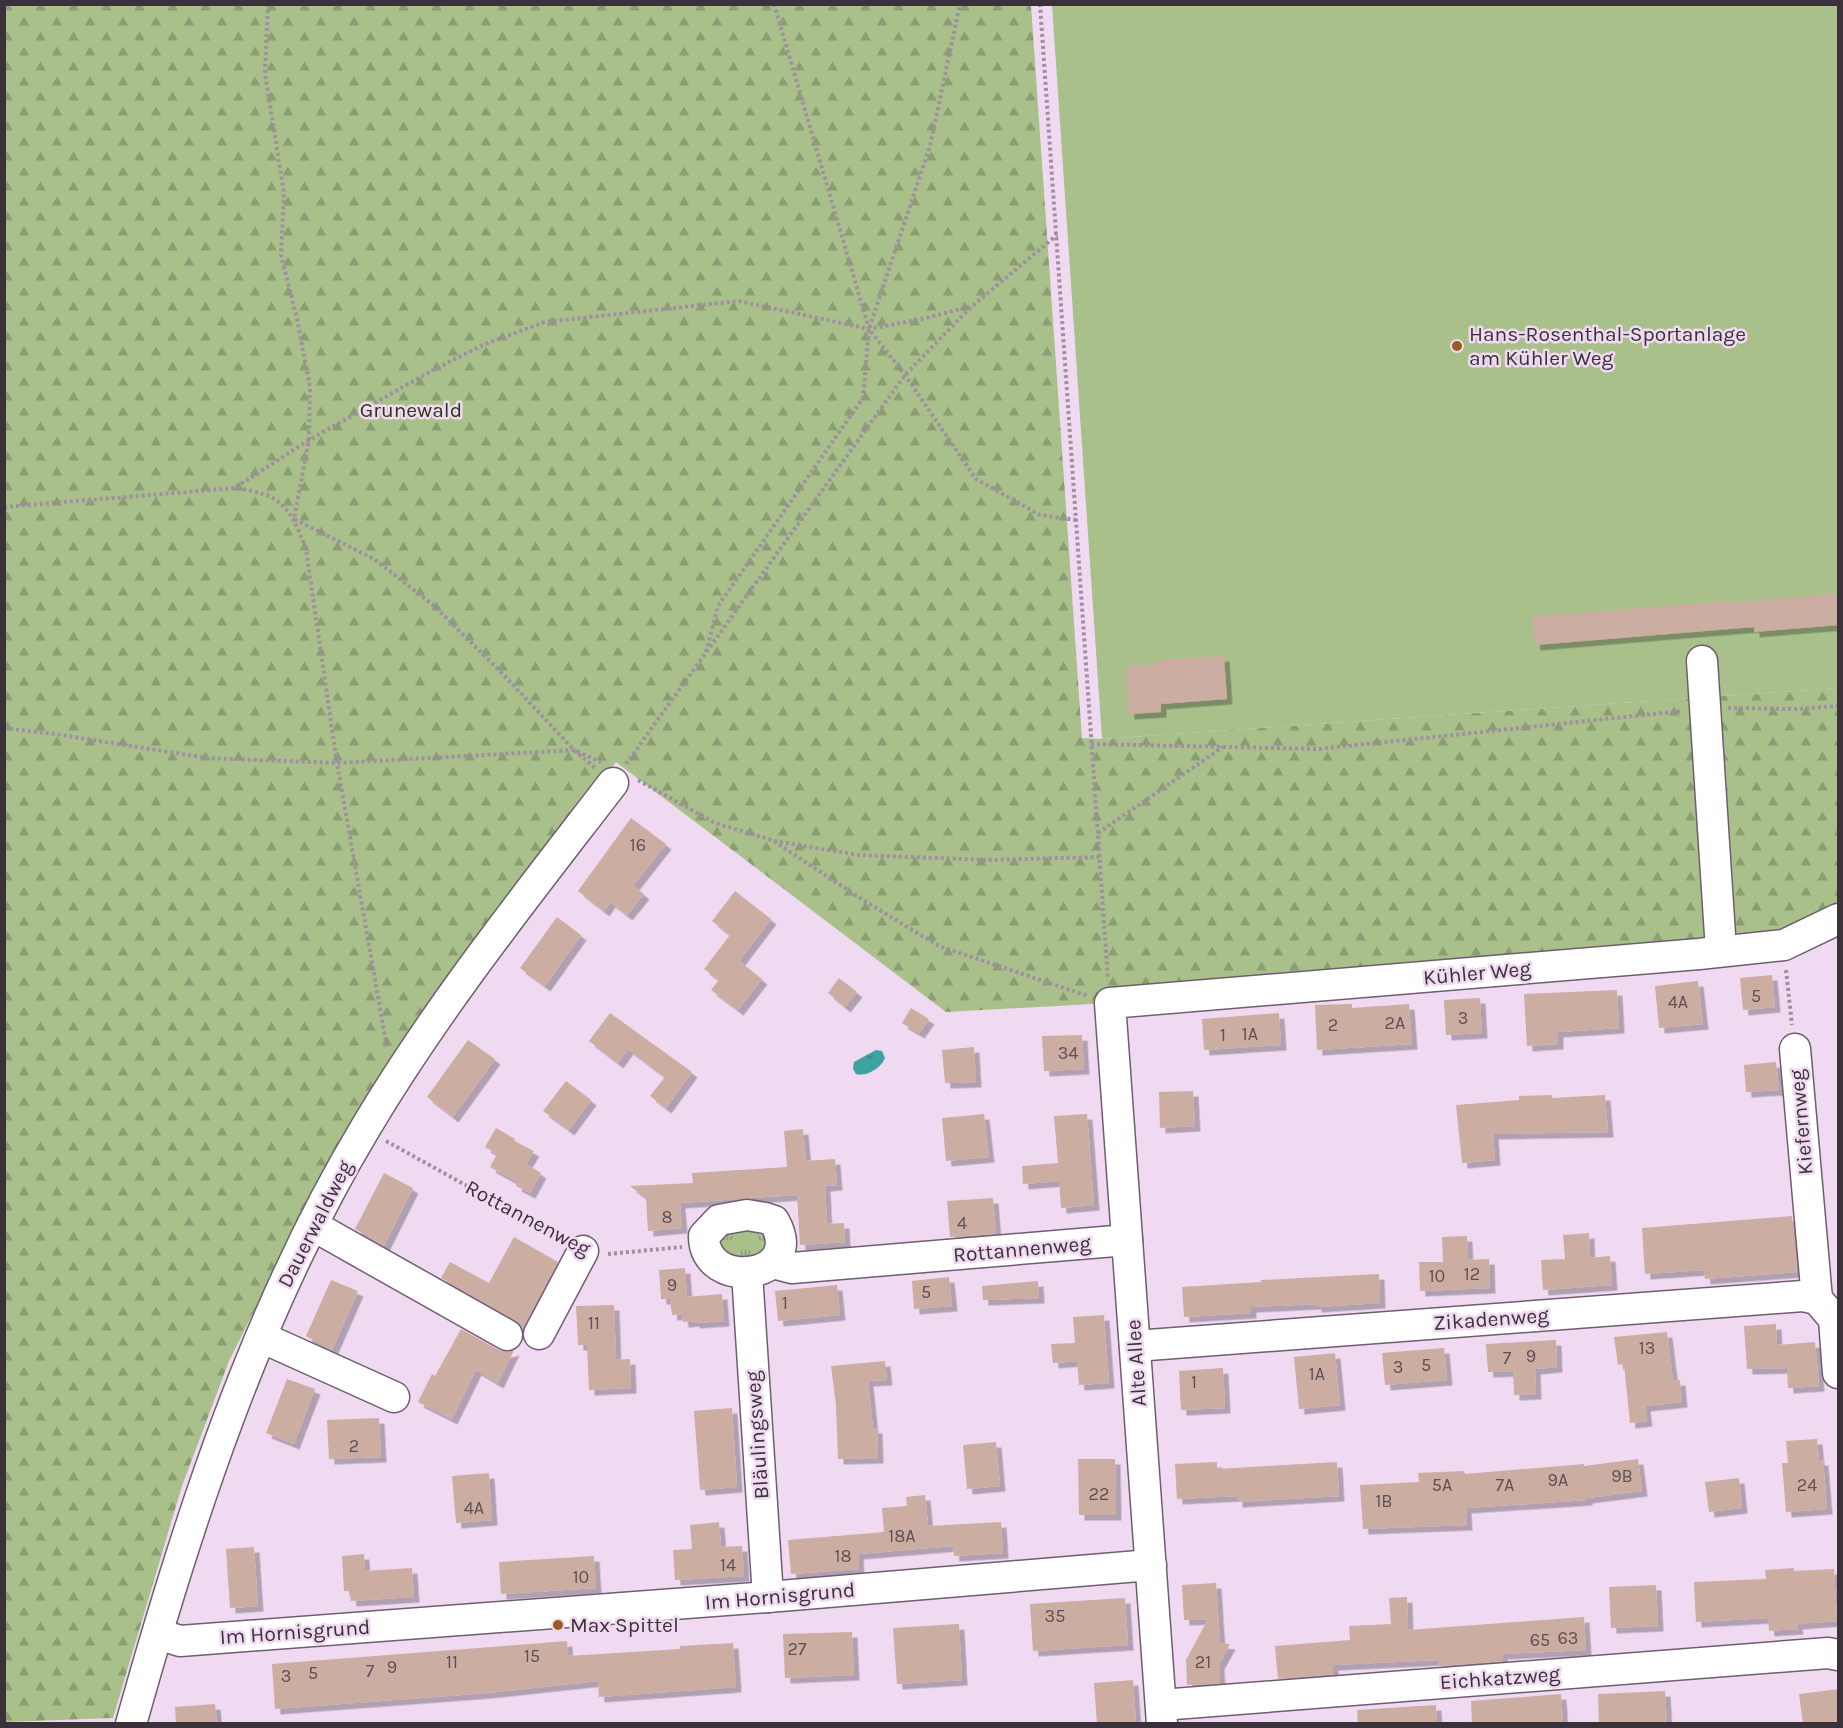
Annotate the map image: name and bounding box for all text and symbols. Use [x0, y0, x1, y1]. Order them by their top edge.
place label: Hans-Rosenthal-Sportanlage am Kühler Weg [1469, 322, 1746, 370]
marker: Hans-Rosenthal-Sportanlage am Kühler Weg [1450, 339, 1464, 353]
park label: Grunewald [360, 398, 462, 422]
house number: 16 [630, 834, 646, 856]
street label: Kühler Weg [1422, 956, 1532, 990]
house number: 5 [1751, 985, 1761, 1007]
house number: 4A [1668, 991, 1688, 1013]
house number: 3 [1458, 1007, 1468, 1029]
house number: 2A [1385, 1012, 1405, 1034]
house number: 2 [1328, 1014, 1338, 1036]
house number: 1A [1242, 1023, 1258, 1045]
house number: 1 [1220, 1024, 1226, 1046]
house number: 34 [1058, 1042, 1078, 1064]
street label: Kiefernweg [1784, 1068, 1818, 1176]
street label: Dauerwaldweg [273, 1156, 357, 1292]
street label: Rottannenweg [461, 1175, 595, 1261]
house number: 8 [661, 1206, 673, 1228]
house number: 4 [957, 1212, 967, 1234]
street label: Rottannenweg [952, 1231, 1092, 1267]
house number: 12 [1464, 1263, 1480, 1285]
house number: 10 [1429, 1265, 1445, 1287]
house number: 9 [667, 1274, 677, 1296]
house number: 5 [921, 1281, 931, 1303]
house number: 1 [782, 1292, 788, 1314]
street label: Zikadenweg [1432, 1303, 1550, 1335]
house number: 11 [588, 1312, 600, 1334]
street label: Alte Allee [1121, 1319, 1151, 1407]
house number: 13 [1639, 1337, 1655, 1359]
house number: 9 [1526, 1345, 1536, 1367]
house number: 7 [1503, 1347, 1512, 1369]
house number: 5 [1421, 1354, 1431, 1376]
house number: 3 [1393, 1356, 1403, 1378]
house number: 1A [1309, 1363, 1325, 1385]
street label: Bläulingsweg [741, 1370, 773, 1500]
house number: 1 [1191, 1371, 1197, 1393]
house number: 2 [349, 1435, 359, 1457]
house number: 9B [1611, 1465, 1633, 1487]
house number: 9A [1548, 1469, 1568, 1491]
house number: 5A [1432, 1474, 1452, 1496]
house number: 7A [1496, 1474, 1514, 1496]
house number: 24 [1797, 1474, 1817, 1496]
house number: 22 [1089, 1483, 1109, 1505]
house number: 1B [1375, 1490, 1393, 1512]
house number: 4A [464, 1497, 484, 1519]
house number: 18A [888, 1525, 916, 1547]
house number: 18 [834, 1545, 852, 1567]
house number: 14 [720, 1554, 736, 1576]
house number: 10 [573, 1566, 589, 1588]
street label: Im Hornisgrund [704, 1577, 856, 1615]
house number: 35 [1045, 1605, 1065, 1627]
place label: Max Spittel [570, 1613, 679, 1637]
street label: Im Hornisgrund [219, 1615, 371, 1649]
marker: Max Spittel [551, 1618, 565, 1632]
house number: 63 [1558, 1627, 1578, 1649]
house number: 65 [1530, 1629, 1550, 1651]
house number: 27 [788, 1638, 807, 1660]
house number: 15 [524, 1645, 540, 1667]
house number: 11 [446, 1651, 458, 1673]
house number: 21 [1195, 1651, 1211, 1673]
house number: 9 [387, 1656, 397, 1678]
house number: 7 [366, 1660, 375, 1682]
house number: 5 [308, 1662, 318, 1684]
street label: Eichkatzweg [1439, 1662, 1561, 1694]
house number: 3 [281, 1665, 291, 1687]

